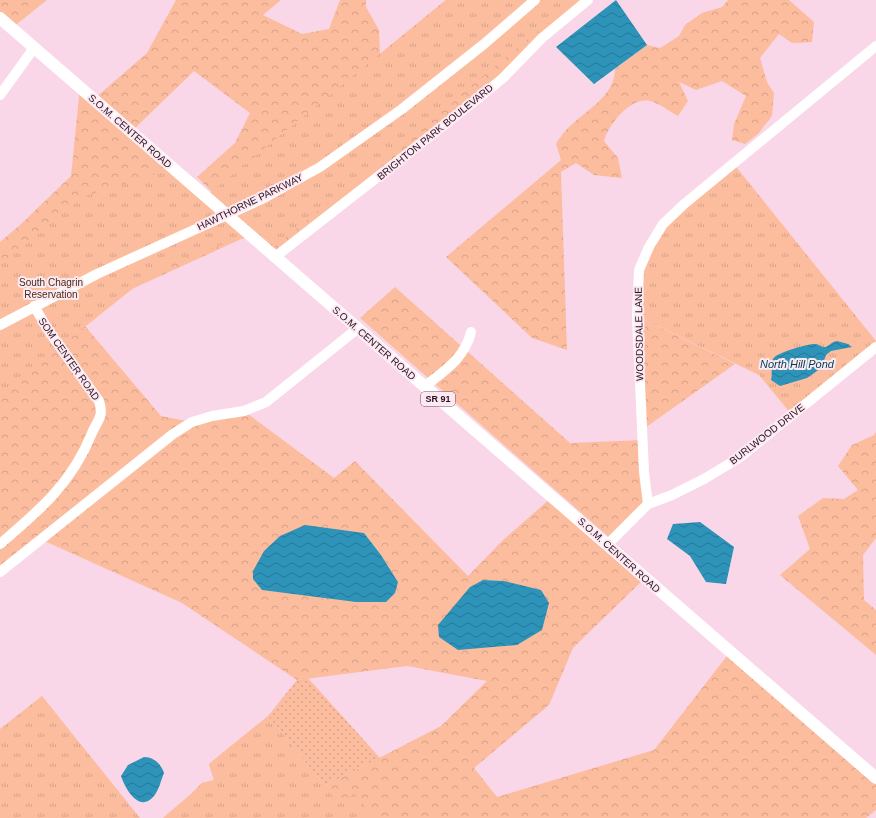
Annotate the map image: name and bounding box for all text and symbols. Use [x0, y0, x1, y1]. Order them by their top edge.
street label: BRIGHTON PARK BOULEVARD [375, 82, 495, 182]
street label: S.O.M. CENTER ROAD [86, 92, 174, 170]
street label: HAWTHORNE PARKWAY [195, 171, 305, 232]
park label: South Chagrin Reservation [19, 277, 83, 300]
street label: WOODSDALE LANE [633, 287, 645, 381]
street label: S.O.M. CENTER ROAD [330, 304, 418, 382]
street label: SOM CENTER ROAD [36, 316, 102, 402]
water label: North Hill Pond [760, 358, 835, 370]
road number: SR 91 [421, 392, 455, 406]
street label: BURLWOOD DRIVE [728, 401, 807, 467]
street label: S.O.M. CENTER ROAD [576, 515, 662, 595]

